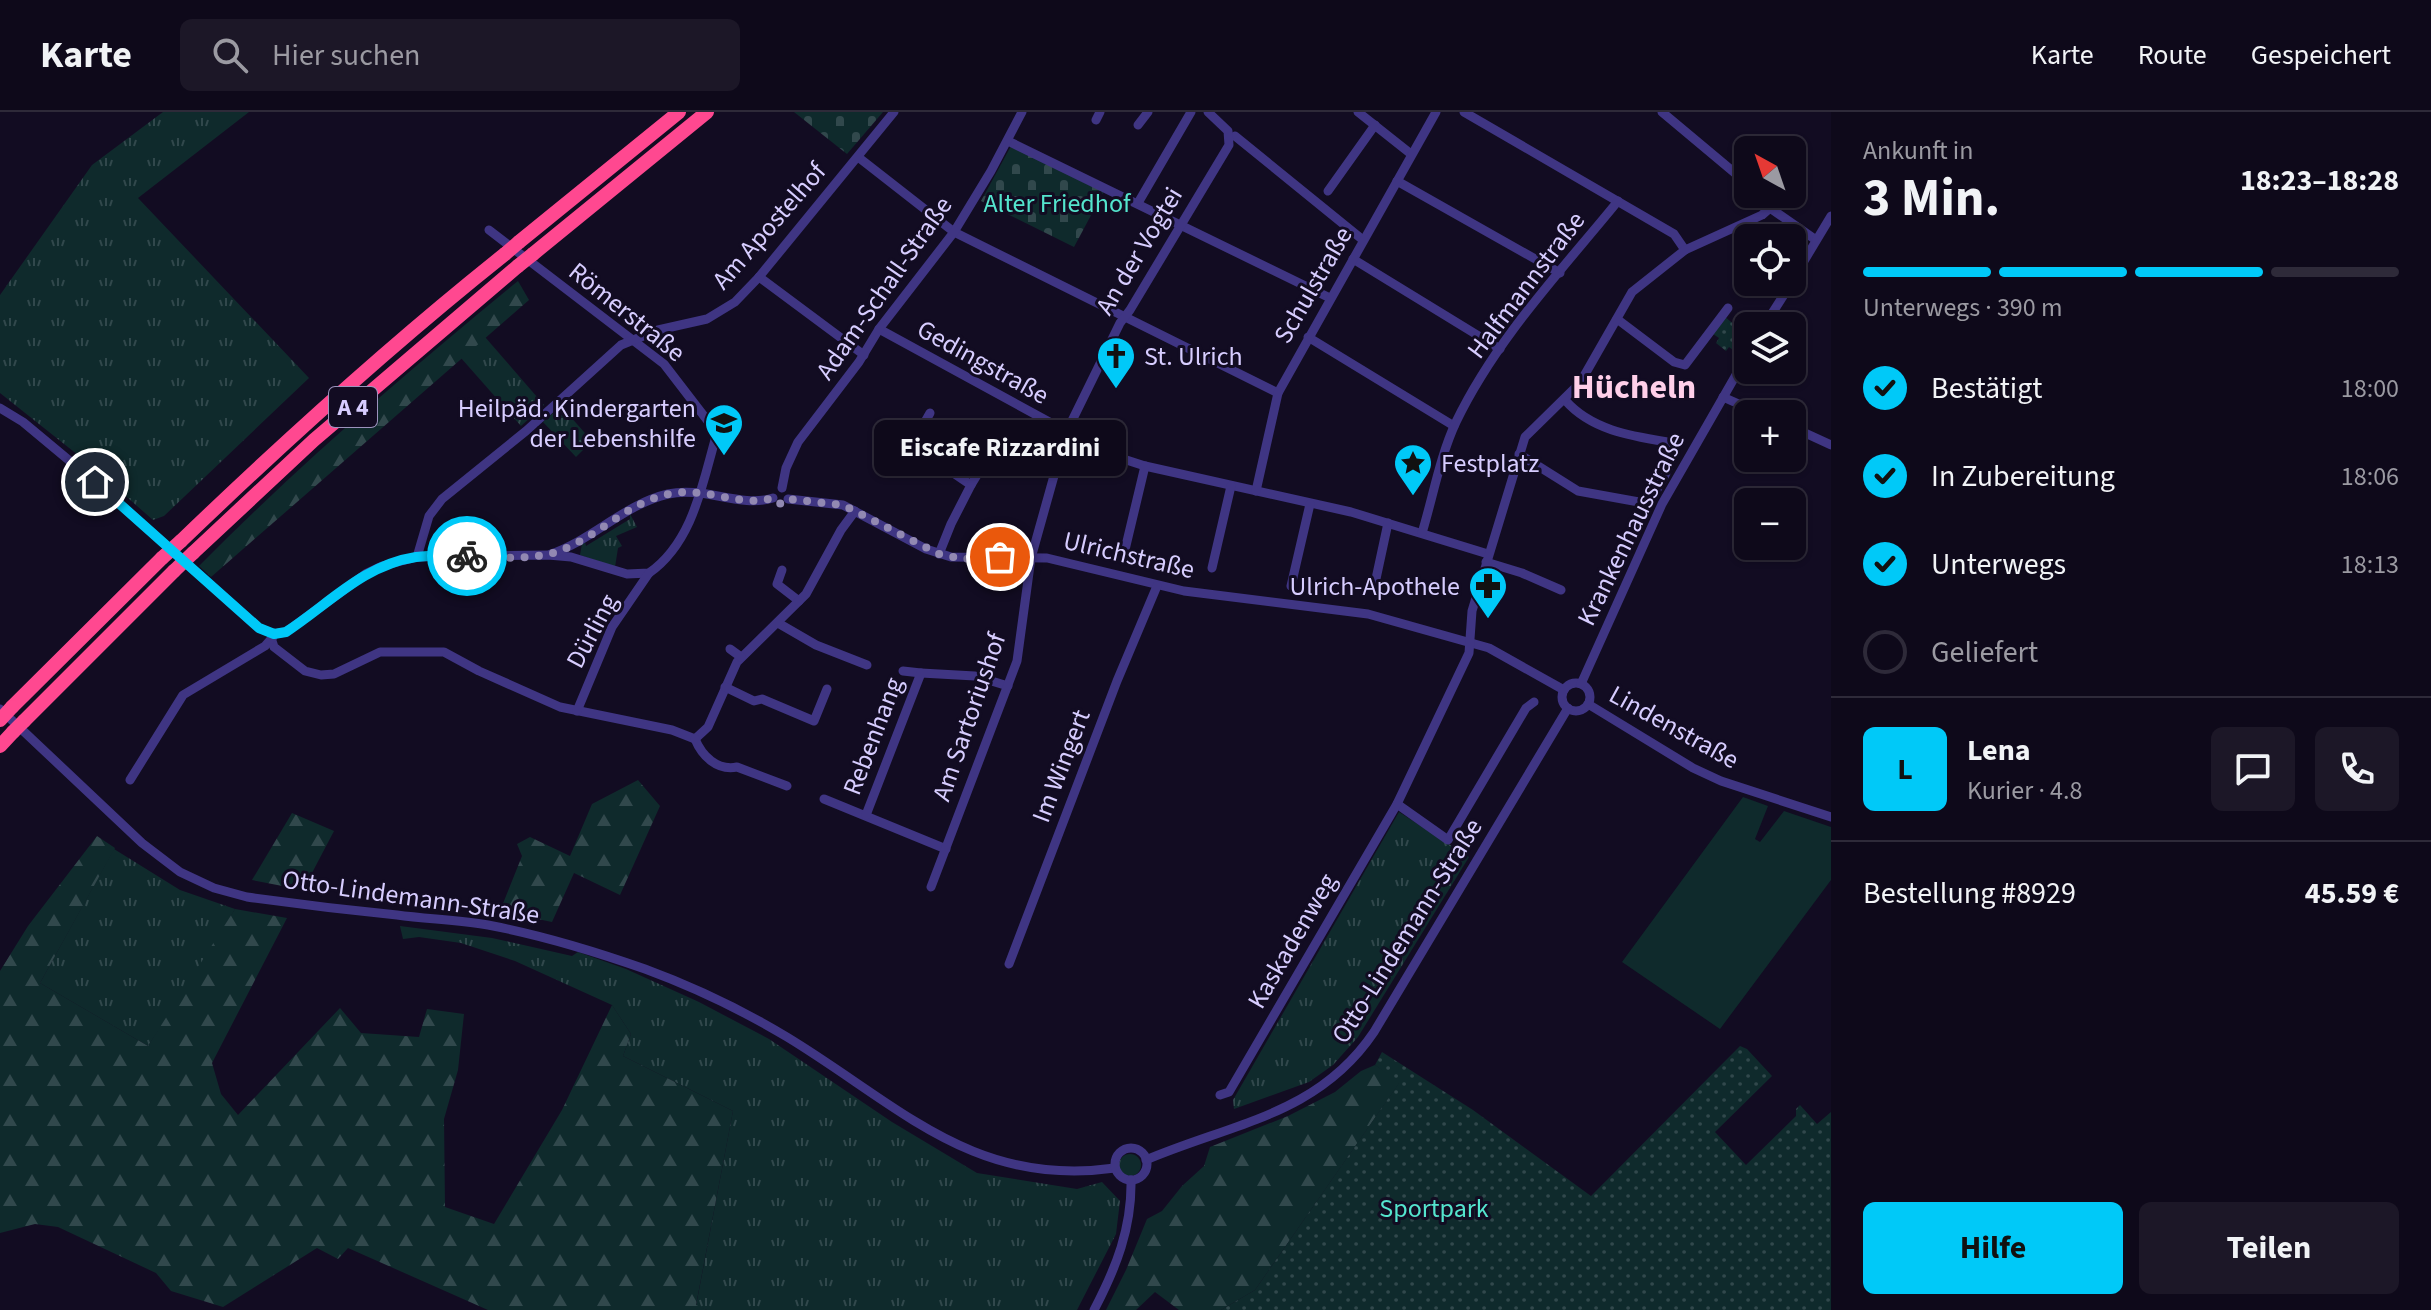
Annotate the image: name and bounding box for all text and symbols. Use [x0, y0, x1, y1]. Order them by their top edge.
search box [180, 19, 740, 91]
text: Karte [40, 28, 132, 82]
icon: search [208, 33, 252, 77]
text: Hier suchen [272, 34, 420, 77]
text: Karte [2031, 35, 2094, 75]
text: Route [2138, 35, 2207, 75]
text: Gespeichert [2251, 35, 2391, 75]
text: Ankunft in [1863, 132, 1973, 169]
north arrow [1734, 136, 1806, 208]
map controls [1734, 136, 1806, 560]
street label: Am Apostelhof [703, 153, 836, 298]
text: 18:23–18:28 [2240, 159, 2399, 202]
text: 3 Min. [1863, 162, 2000, 236]
street label: An der Vogtei [1086, 180, 1192, 322]
park label: Alter Friedhof [983, 185, 1132, 222]
street label: Adam-Schall-Straße [807, 189, 961, 387]
street label: Halfmannstraße [1458, 204, 1594, 366]
street label: Schulstraße [1265, 220, 1361, 350]
button: locate [1734, 224, 1806, 296]
street label: Römerstraße [561, 253, 693, 371]
text: Unterwegs · 390 m [1863, 289, 2062, 326]
street label: Gedingstraße [910, 311, 1056, 413]
button: layers [1734, 312, 1806, 384]
church icon: St. Ulrich [1095, 335, 1137, 390]
place label: St. Ulrich [1144, 338, 1243, 375]
district label: Hücheln [1572, 363, 1696, 412]
icon: check [1863, 366, 1907, 410]
text: Bestätigt [1931, 367, 2042, 410]
text: 18:00 [2341, 370, 2399, 407]
road number: A 4 [329, 387, 377, 427]
place label: Heilpäd. Kindergarten der Lebenshilfe [458, 390, 696, 457]
button: + [1734, 400, 1806, 472]
school or university icon: Heilpäd. Kindergarten der Lebenshilfe [703, 402, 745, 457]
callout: Eiscafe Rizzardini [874, 421, 1126, 477]
street label: Krankenhausstraße [1568, 426, 1694, 632]
text: Eiscafe Rizzardini [900, 429, 1100, 466]
place icon: Festplatz [1392, 442, 1434, 497]
place label: Festplatz [1441, 445, 1539, 482]
pin [61, 448, 129, 516]
icon: check [1863, 454, 1907, 498]
text: In Zubereitung [1931, 455, 2115, 498]
text: 18:06 [2341, 458, 2399, 495]
icon: home [73, 460, 117, 504]
button: − [1734, 488, 1806, 560]
courier [427, 516, 507, 596]
street label: Ulrichstraße [1060, 522, 1198, 588]
pin [966, 523, 1034, 591]
icon: bike [445, 534, 489, 578]
icon: bag [978, 535, 1022, 579]
icon: check [1863, 542, 1907, 586]
text: Unterwegs [1931, 543, 2066, 586]
text: 18:13 [2341, 546, 2399, 583]
pharmacy icon: Ulrich-Apothele [1467, 565, 1509, 620]
place label: Ulrich-Apothele [1290, 568, 1460, 605]
street label: Dürling [557, 587, 627, 675]
street label: Am Sartoriushof [923, 627, 1016, 806]
text: Geliefert [1931, 631, 2038, 674]
street label: Rebenhang [834, 672, 912, 800]
street label: Lindenstraße [1602, 676, 1746, 778]
street label: Im Wingert [1023, 704, 1100, 828]
button: chat [2211, 727, 2295, 811]
button: phone [2315, 727, 2399, 811]
text: Lena [1967, 729, 2031, 772]
text: L [1897, 748, 1913, 791]
text: Kurier · 4.8 [1967, 772, 2082, 809]
street label: Otto-Lindemann-Straße [1323, 811, 1491, 1051]
street label: Otto-Lindemann-Straße [280, 861, 542, 933]
street label: Kaskadenweg [1238, 867, 1346, 1015]
text: Bestellung #8929 [1863, 872, 2076, 915]
text: 45.59 € [2305, 872, 2399, 915]
park label: Sportpark [1379, 1190, 1489, 1227]
button: Hilfe [1863, 1202, 2123, 1294]
button: Teilen [2139, 1202, 2399, 1294]

